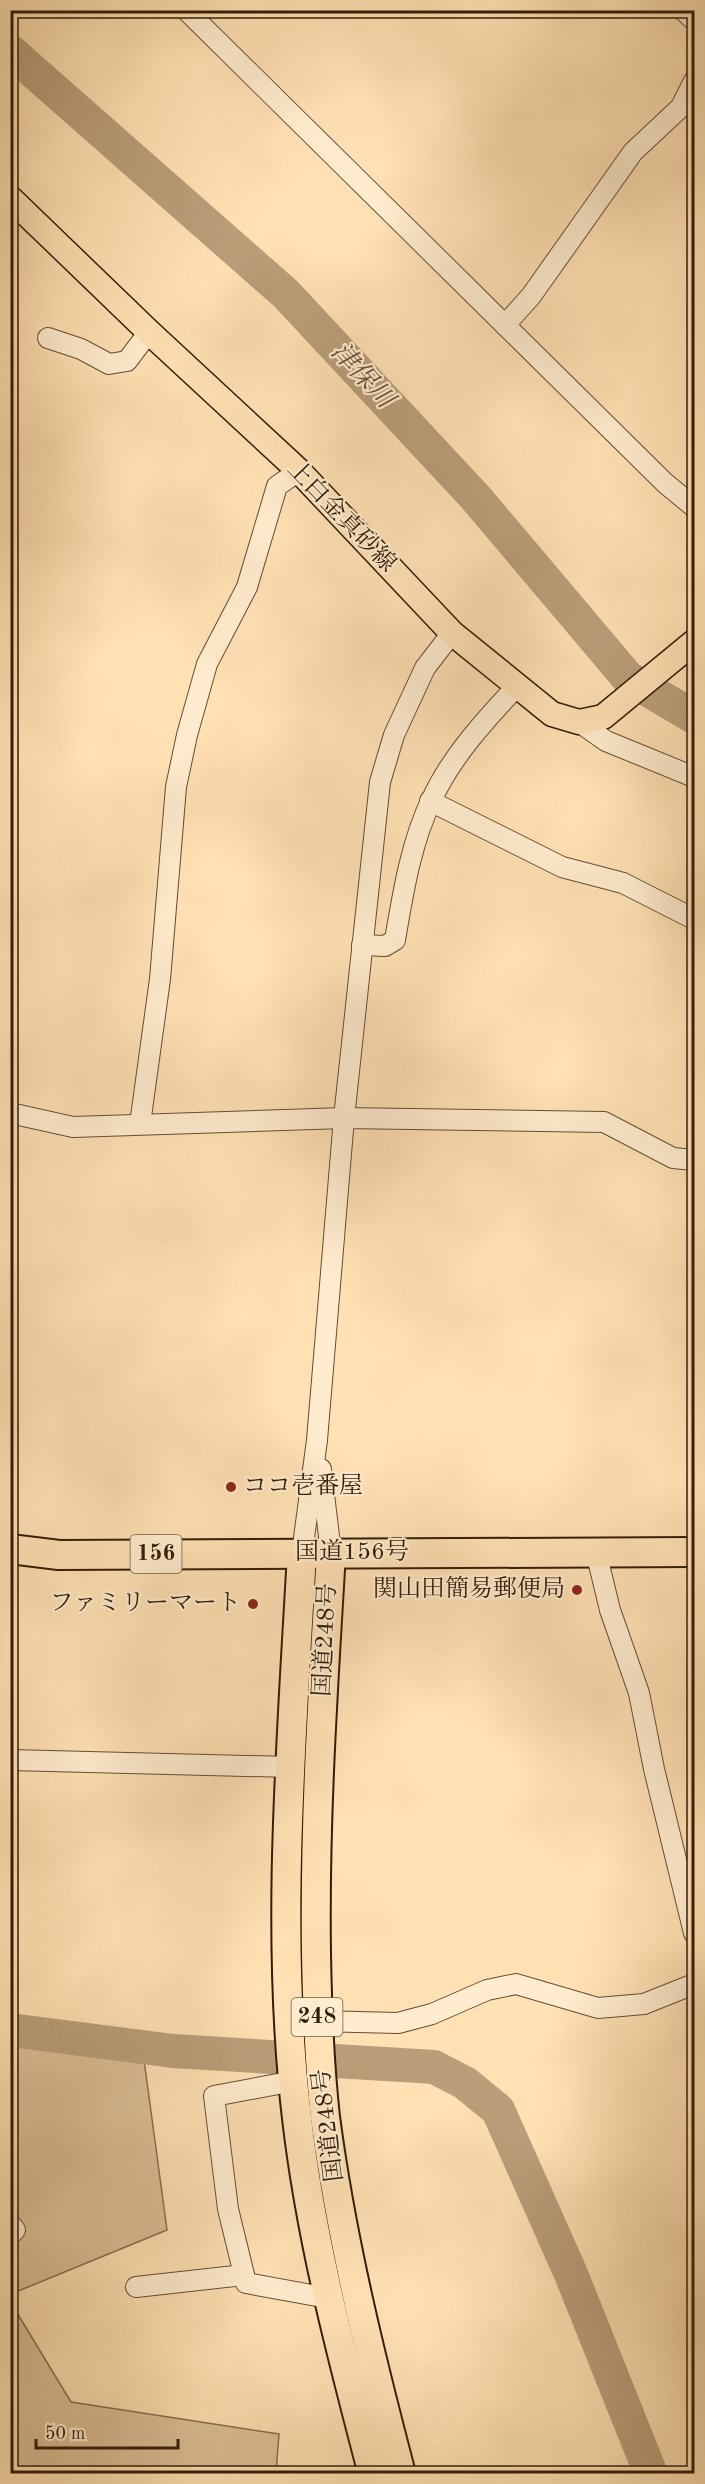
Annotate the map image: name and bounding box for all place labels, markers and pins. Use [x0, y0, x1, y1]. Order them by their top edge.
place label: ココ壱番屋 [243, 1472, 363, 1499]
marker: ココ壱番屋 [224, 1480, 238, 1494]
place label: 関山田簡易郵便局 [373, 1575, 565, 1602]
marker: 関山田簡易郵便局 [570, 1583, 584, 1597]
place label: ファミリーマート [49, 1591, 241, 1616]
marker: ファミリーマート [246, 1597, 260, 1611]

